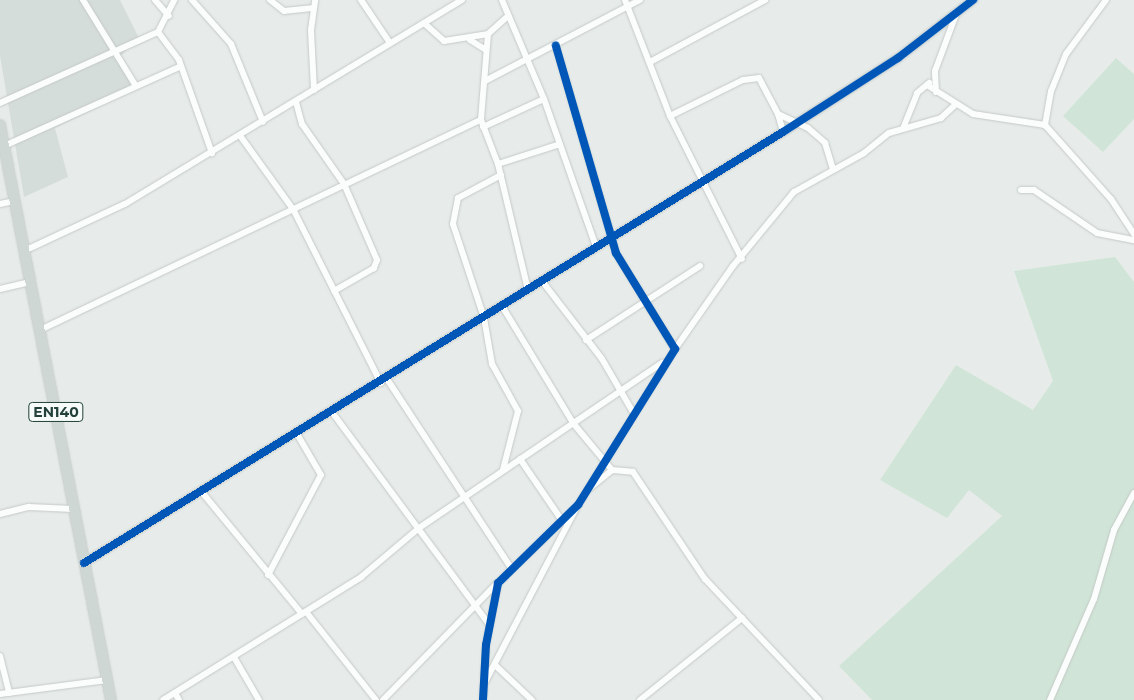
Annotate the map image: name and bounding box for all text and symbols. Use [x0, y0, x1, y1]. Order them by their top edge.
road number: EN140 [27, 401, 85, 424]

